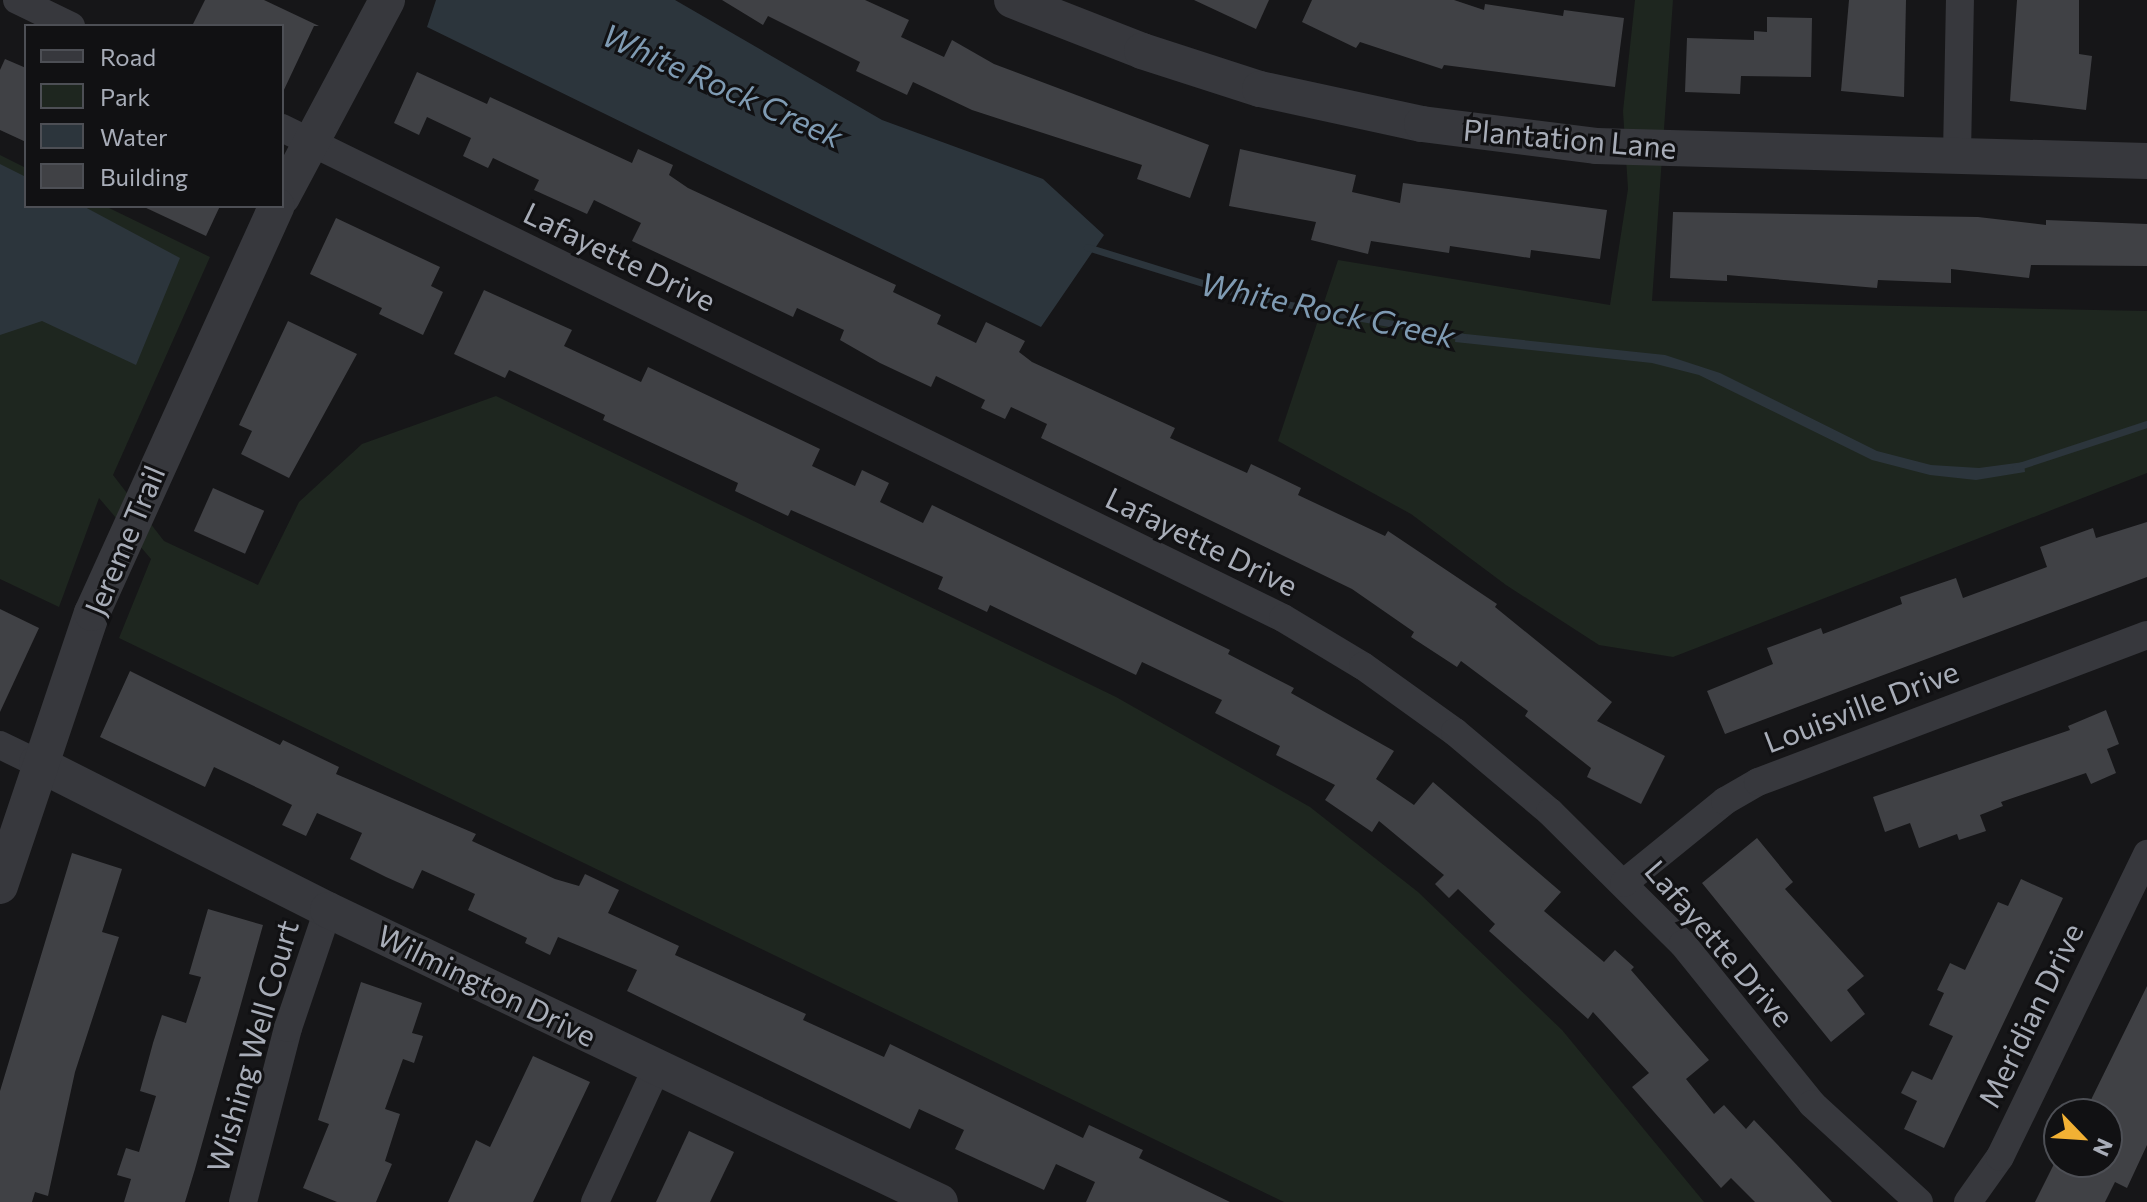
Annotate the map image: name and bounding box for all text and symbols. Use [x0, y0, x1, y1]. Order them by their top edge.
water label: White Rock Creek [597, 15, 849, 155]
legend [24, 24, 284, 208]
text: Road [100, 42, 156, 71]
text: Park [100, 82, 150, 111]
street label: Plantation Lane [1462, 111, 1678, 165]
text: Water [100, 122, 168, 151]
text: Building [100, 162, 188, 191]
street label: Lafayette Drive [518, 194, 722, 318]
water label: White Rock Creek [1197, 263, 1459, 355]
street label: Jereme Trail [76, 460, 172, 620]
street label: Lafayette Drive [1100, 479, 1304, 603]
street label: Louisville Drive [1759, 652, 1963, 760]
street label: Lafayette Drive [1638, 852, 1802, 1034]
street label: Wishing Well Court [199, 916, 305, 1176]
street label: Wilmington Drive [372, 917, 602, 1053]
street label: Meridian Drive [1970, 917, 2090, 1113]
north arrow [2043, 1098, 2123, 1178]
text: N [2088, 1134, 2119, 1161]

